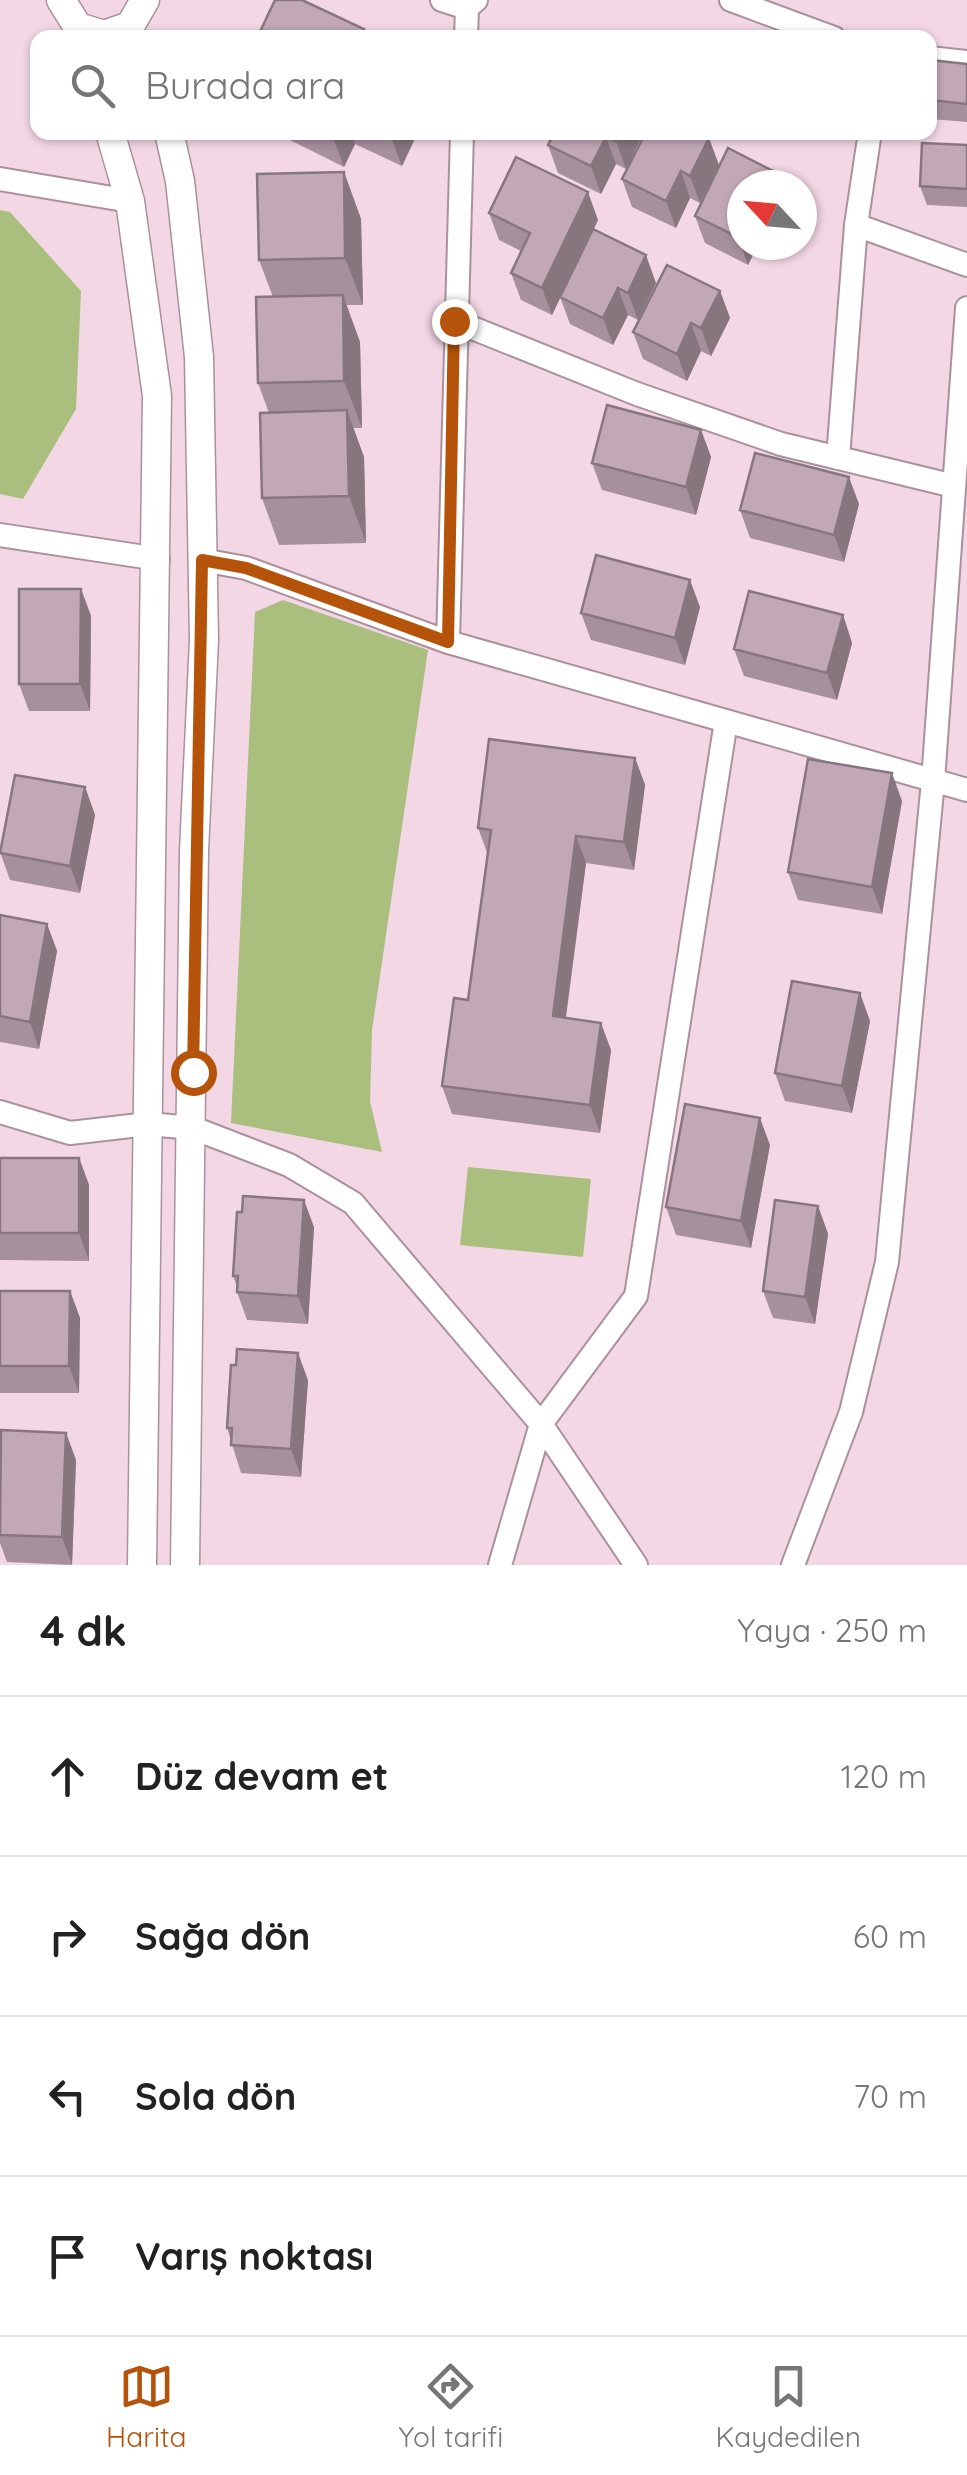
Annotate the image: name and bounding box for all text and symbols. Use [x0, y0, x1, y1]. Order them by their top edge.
search box [30, 30, 937, 140]
icon: search [65, 58, 120, 113]
text: Burada ara [145, 61, 345, 109]
north arrow [727, 170, 817, 260]
route end [432, 299, 478, 345]
route start [171, 1050, 217, 1096]
text: 4 dk [40, 1604, 127, 1657]
text: Yaya · 250 m [737, 1610, 927, 1650]
icon: ahead [40, 1749, 95, 1804]
text: Düz devam et [135, 1752, 388, 1800]
text: 120 m [840, 1756, 927, 1796]
icon: right [40, 1909, 95, 1964]
text: Sağa dön [135, 1912, 311, 1960]
text: 60 m [853, 1916, 927, 1956]
icon: left [40, 2069, 95, 2124]
text: Sola dön [135, 2072, 296, 2120]
text: 70 m [854, 2076, 927, 2116]
icon: arrive [40, 2229, 95, 2284]
text: Varış noktası [135, 2232, 373, 2280]
tab: Harita [106, 2359, 186, 2454]
tab: Yol tarifi [398, 2359, 503, 2454]
tab: Kaydedilen [715, 2359, 861, 2454]

